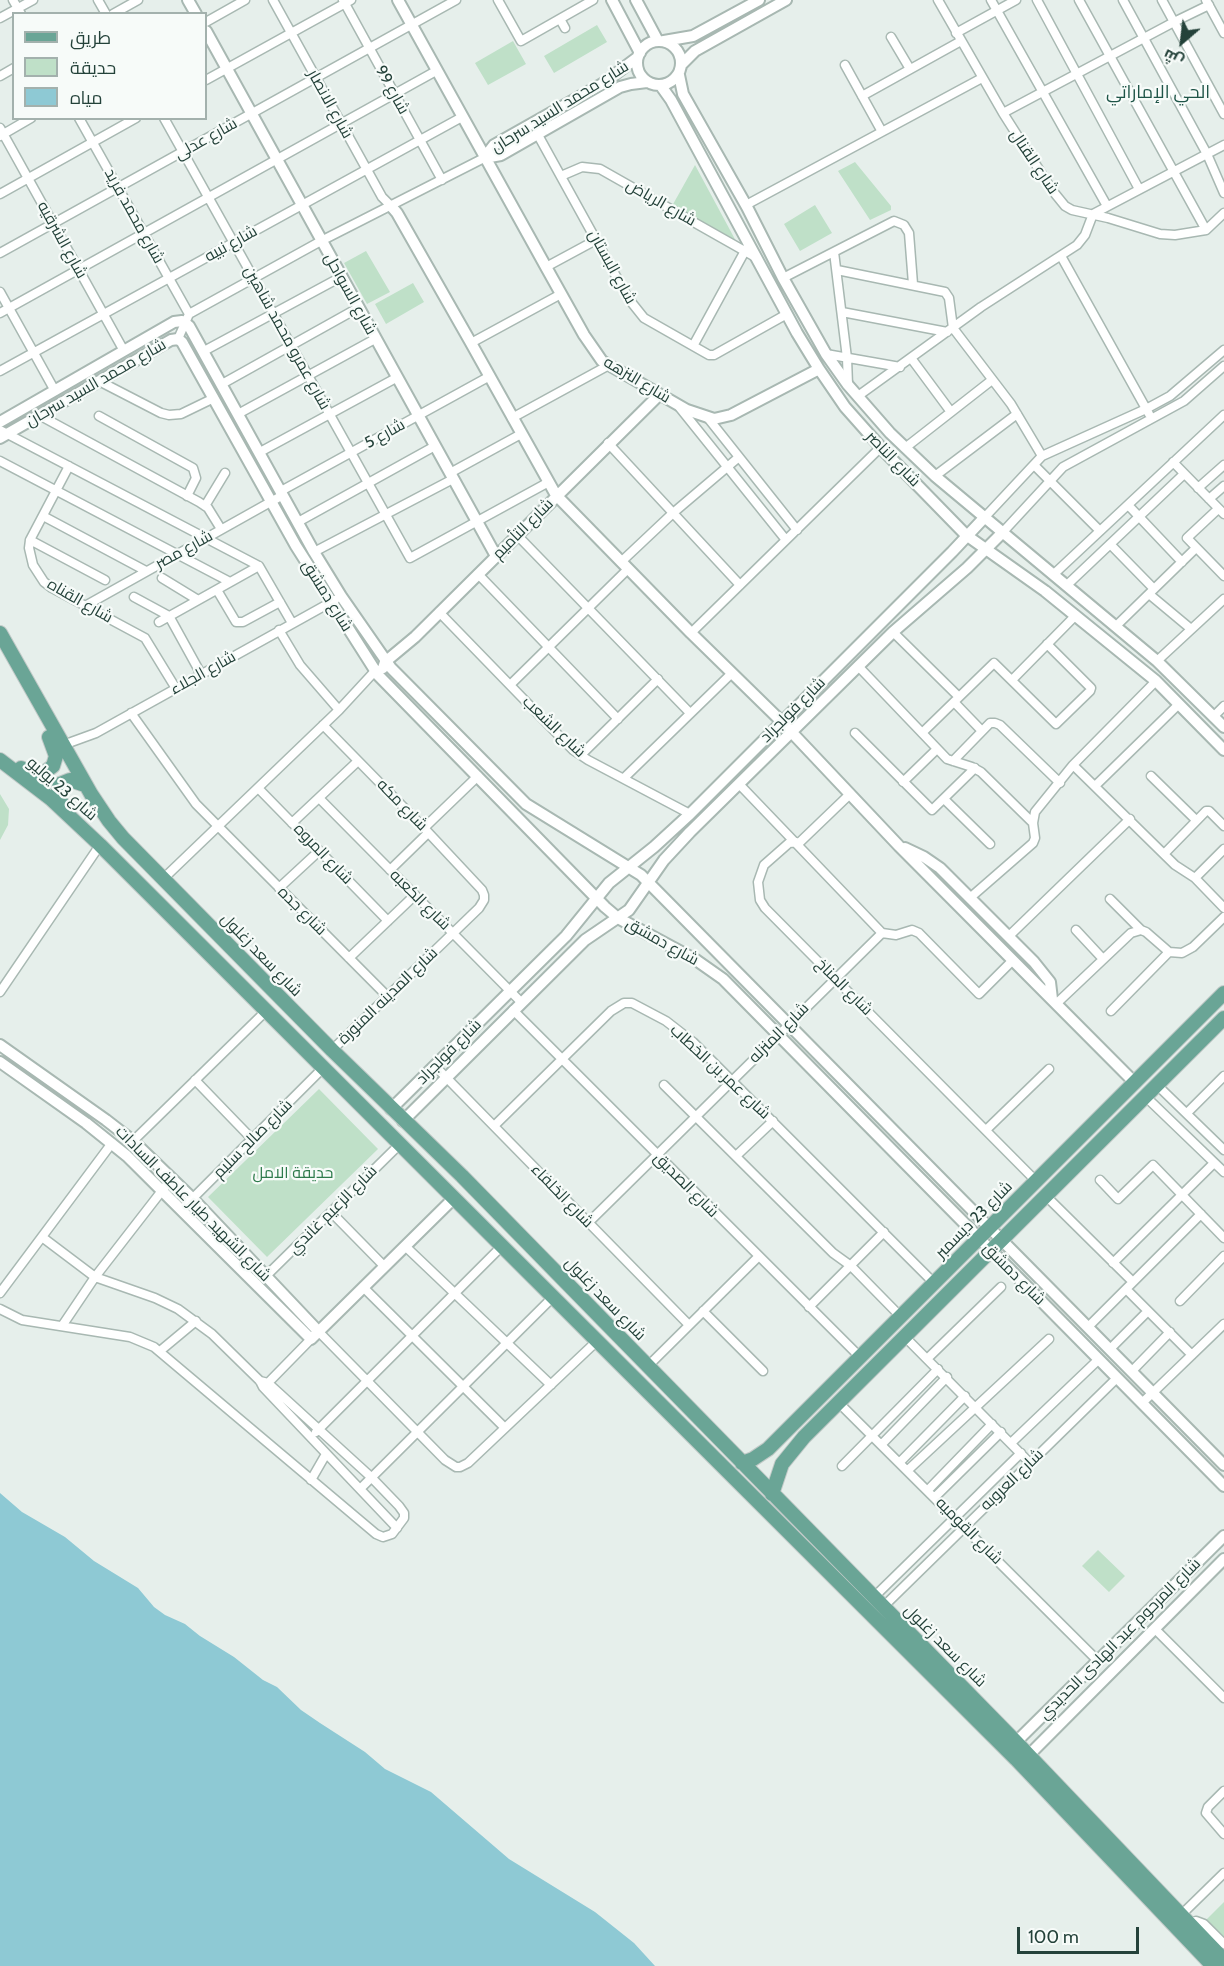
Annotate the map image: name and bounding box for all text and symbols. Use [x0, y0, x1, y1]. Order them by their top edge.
legend [12, 12, 207, 120]
north arrow [1152, 12, 1212, 72]
text: طريق [70, 27, 111, 49]
text: ش [1160, 45, 1187, 72]
text: حديقة [70, 57, 116, 79]
street label: شارع محمد السيد سرحان [488, 57, 632, 157]
street label: شارع 99 [371, 62, 413, 118]
street label: شارع الانصار [303, 66, 357, 142]
district label: الحي الإماراتي [1106, 82, 1210, 104]
text: مياه [70, 87, 103, 109]
street label: شارع عدلى [171, 114, 241, 164]
street label: شارع القنال [1005, 126, 1063, 198]
street label: شارع محمد فريد [100, 165, 168, 267]
street label: شارع الرياض [623, 175, 699, 231]
street label: شارع الشرقيه [33, 198, 91, 282]
street label: شارع نبيه [201, 222, 261, 266]
street label: شارع البستان [584, 227, 640, 307]
street label: شارع السواحل [320, 250, 380, 338]
street label: شارع عمرو محمد شاهين [239, 263, 335, 413]
street label: شارع محمد السيد سرحان [22, 335, 170, 431]
street label: شارع النزهه [600, 353, 674, 407]
street label: شارع 5 [361, 415, 409, 453]
street label: شارع الناصر [862, 427, 924, 491]
street label: شارع التأميم [489, 495, 557, 563]
street label: شارع مصر [152, 526, 216, 574]
street label: شارع دمشق [297, 557, 357, 635]
street label: شارع القناه [44, 575, 116, 627]
street label: شارع الجلاء [167, 647, 239, 699]
street label: شارع فولجراد [756, 673, 830, 747]
street label: شارع الشعب [518, 692, 590, 762]
street label: شارع 23 يوليو [23, 753, 101, 825]
street label: شارع مكه [373, 775, 431, 835]
street label: شارع المروه [289, 820, 357, 888]
street label: شارع الكعبه [386, 866, 454, 934]
street label: شارع جده [274, 883, 330, 939]
street label: شارع سعد زغلول [216, 909, 306, 1001]
street label: شارع دمشق [622, 914, 702, 970]
street label: شارع المدينه المنورة [334, 943, 442, 1049]
street label: شارع المناخ [811, 954, 877, 1020]
street label: شارع المنزله [745, 999, 813, 1067]
street label: شارع فولجراد [412, 1015, 486, 1089]
street label: شارع عمر بن الخطاب [666, 1021, 774, 1123]
street label: شارع صالح سليم [209, 1095, 297, 1183]
street label: شارع الشهيد طيار عاطف السادات [111, 1122, 275, 1286]
street label: شارع الصديق [649, 1148, 723, 1222]
street label: شارع الخلفاء [527, 1160, 597, 1232]
street label: شارع الزعيم غاندي [285, 1162, 381, 1258]
park label: حديقة الامل [253, 1163, 333, 1183]
street label: شارع 23 ديسمبر [931, 1177, 1017, 1263]
street label: شارع دمشق [979, 1239, 1049, 1309]
street label: شارع سعد زغلول [560, 1253, 650, 1345]
street label: شارع العروبه [976, 1445, 1048, 1515]
street label: شارع القوميه [931, 1493, 1007, 1569]
street label: شارع المرحوم عبد الهادى الحديدي [1035, 1554, 1205, 1724]
street label: شارع سعد زغلول [900, 1601, 990, 1691]
scale bar [1020, 1915, 1142, 1953]
text: 100 m [1028, 1926, 1079, 1948]

